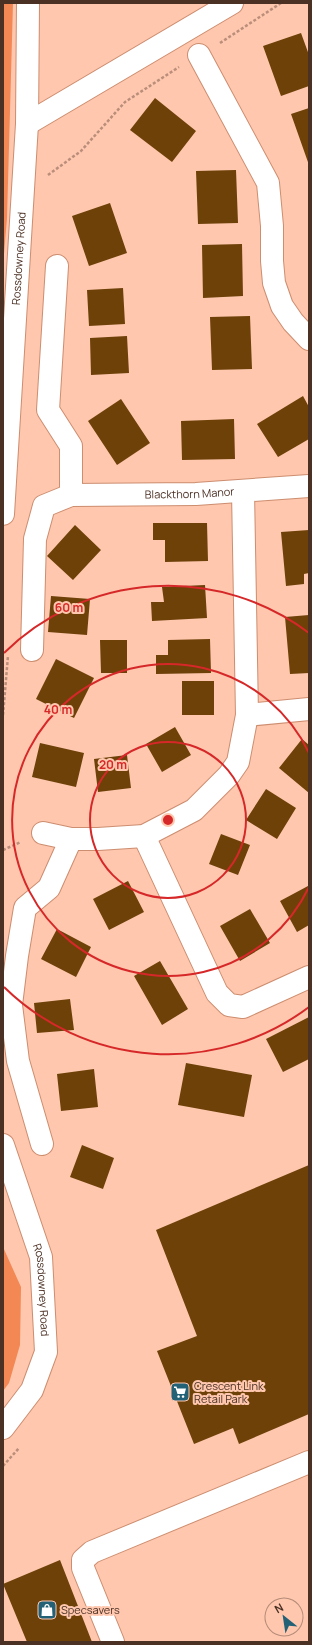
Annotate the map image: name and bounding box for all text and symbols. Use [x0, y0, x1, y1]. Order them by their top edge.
street label: Rossdowney Road [8, 211, 29, 305]
street label: Blackthorn Manor [145, 483, 235, 501]
text: 60 m [55, 599, 83, 616]
text: 40 m [44, 701, 72, 718]
text: 20 m [99, 756, 127, 773]
centre of rings [161, 813, 175, 827]
street label: Rossdowney Road [30, 1241, 53, 1337]
place label: Crescent Link Retail Park [194, 1378, 264, 1406]
supermarket icon: Crescent Link Retail Park [169, 1381, 191, 1403]
north arrow [264, 1597, 304, 1637]
shop icon: Specsavers [36, 1599, 58, 1621]
text: N [272, 1599, 286, 1616]
place label: Specsavers [61, 1602, 120, 1617]

